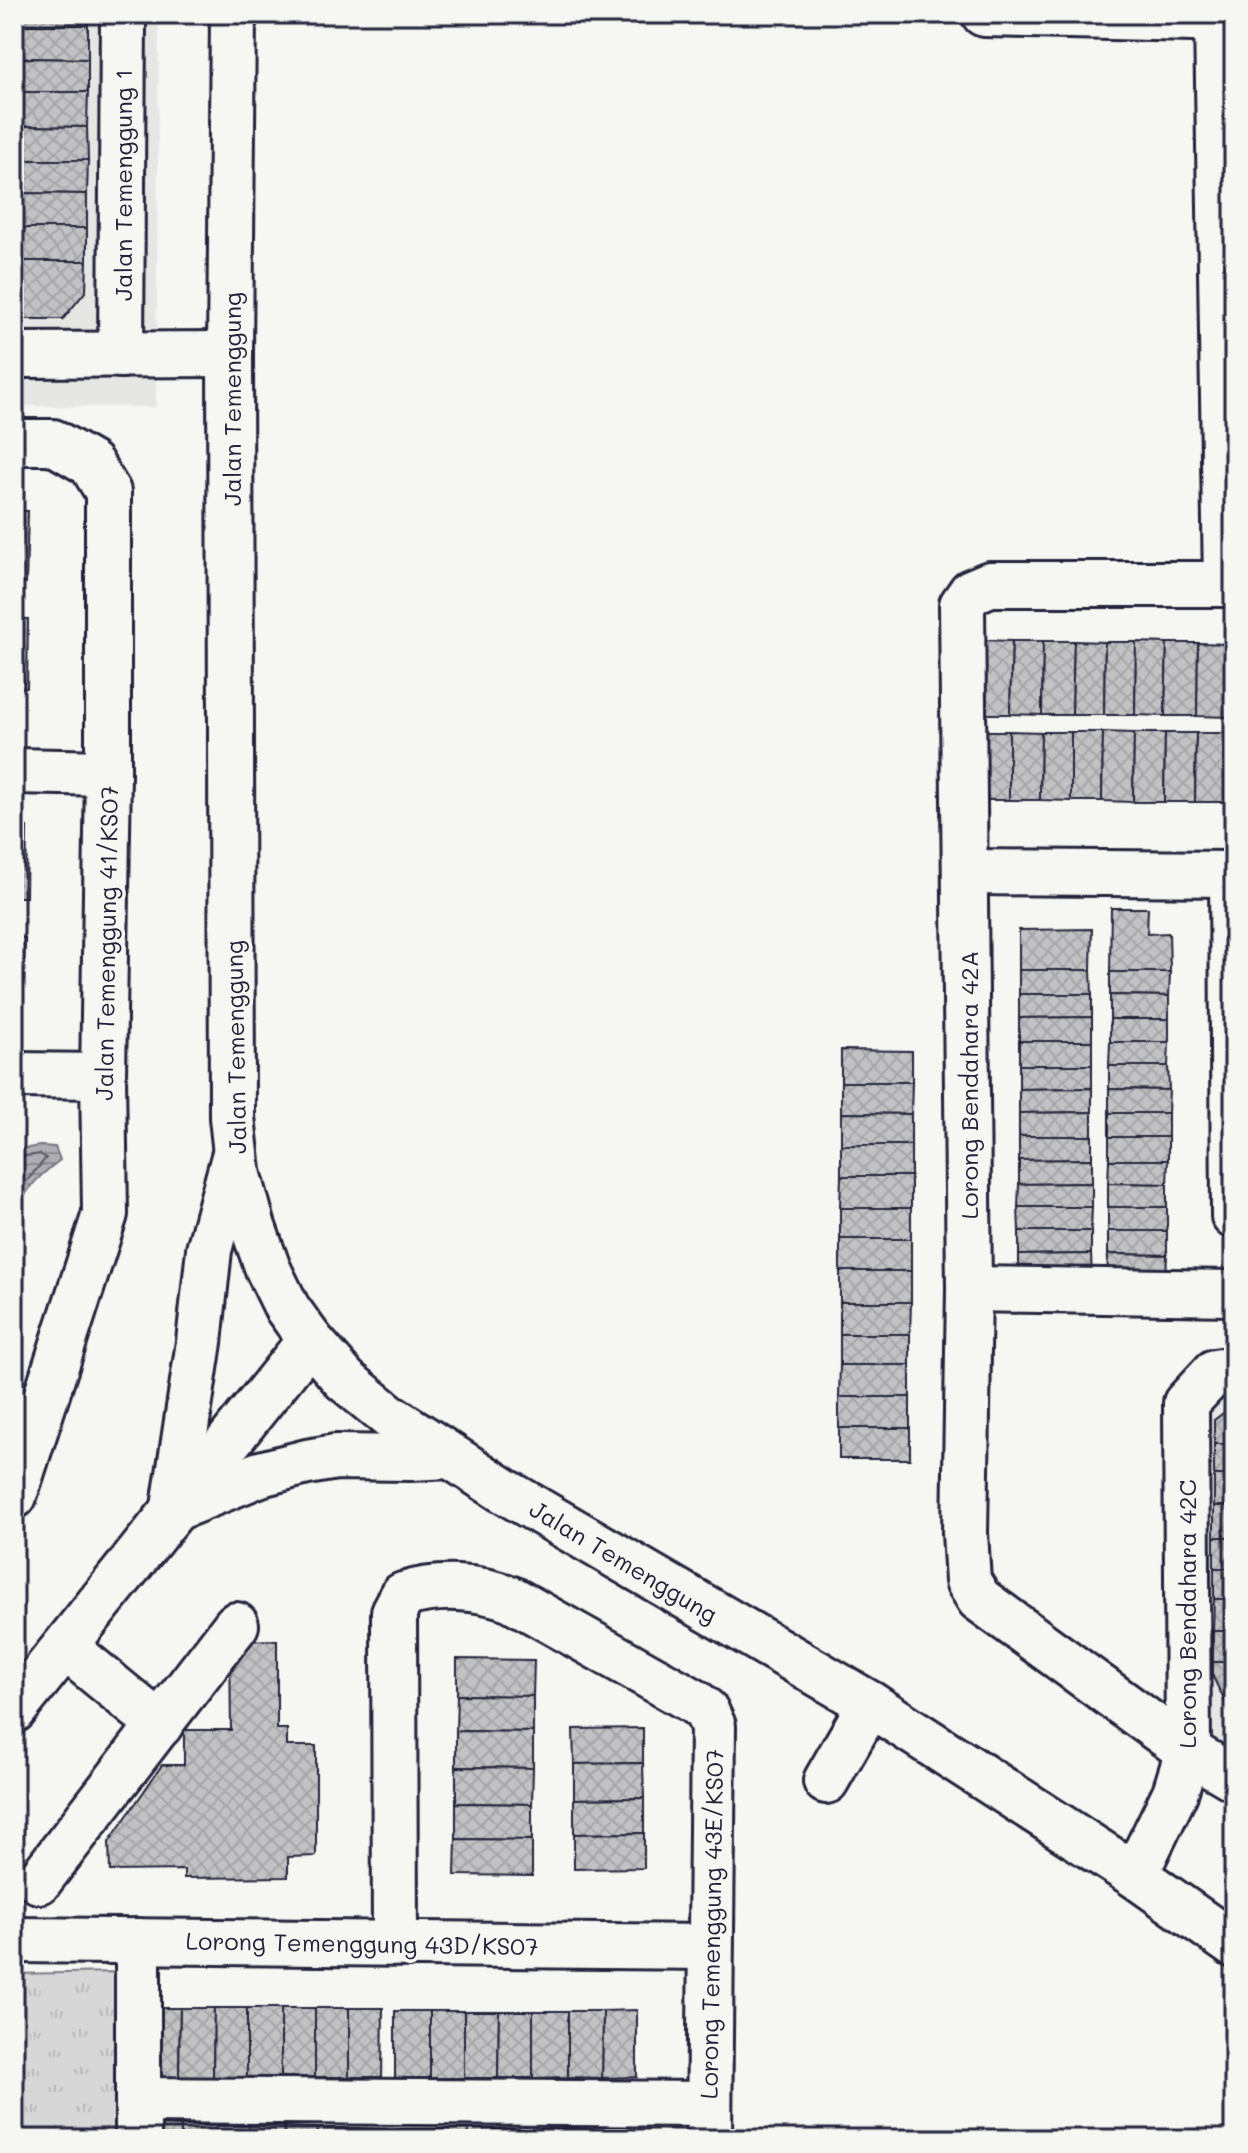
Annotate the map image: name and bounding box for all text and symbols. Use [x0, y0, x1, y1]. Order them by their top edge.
street label: Jalan Temenggung 1 [107, 69, 138, 301]
street label: Jalan Temenggung [216, 292, 247, 506]
street label: Jalan Temenggung 41/KS07 [88, 785, 124, 1101]
street label: Jalan Temenggung [218, 940, 252, 1154]
street label: Lorong Bendahara 42A [953, 951, 984, 1219]
street label: Lorong Bendahara 42C [1171, 1479, 1202, 1749]
street label: Jalan Temenggung [524, 1493, 724, 1629]
street label: Lorong Temenggung 43E/KS07 [692, 1749, 730, 2099]
street label: Lorong Temenggung 43D/KS07 [185, 1924, 539, 1962]

